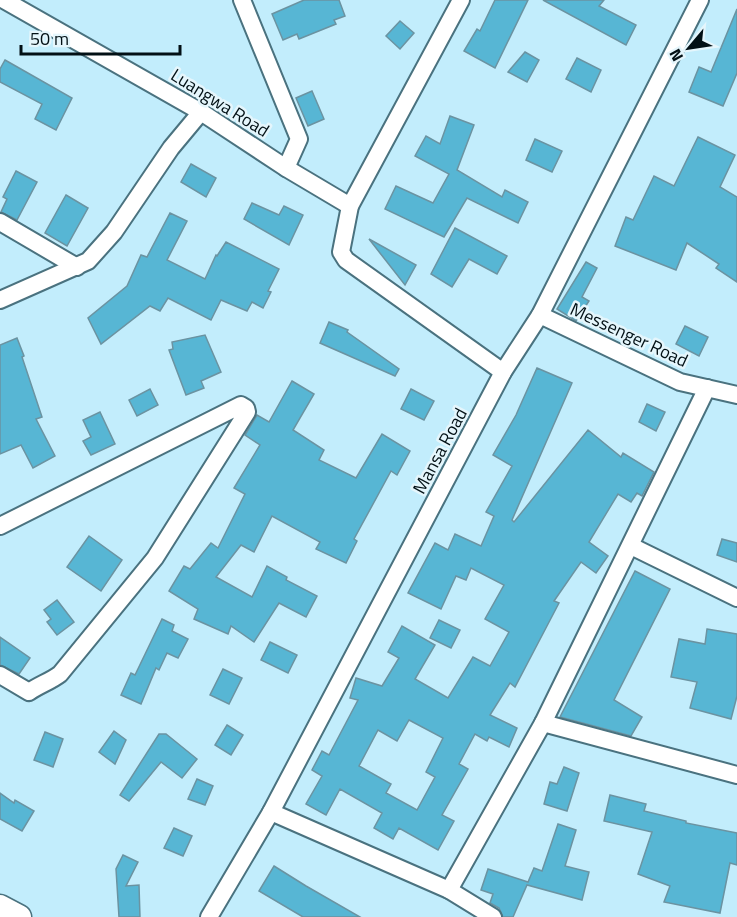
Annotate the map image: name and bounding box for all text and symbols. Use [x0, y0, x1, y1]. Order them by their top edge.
scale bar [21, 18, 180, 56]
north arrow [659, 18, 719, 78]
text: 50 m [30, 25, 69, 52]
text: N [663, 45, 689, 66]
street label: Luangwa Road [166, 62, 275, 144]
street label: Messenger Road [566, 295, 693, 374]
street label: Mansa Road [406, 403, 474, 499]

